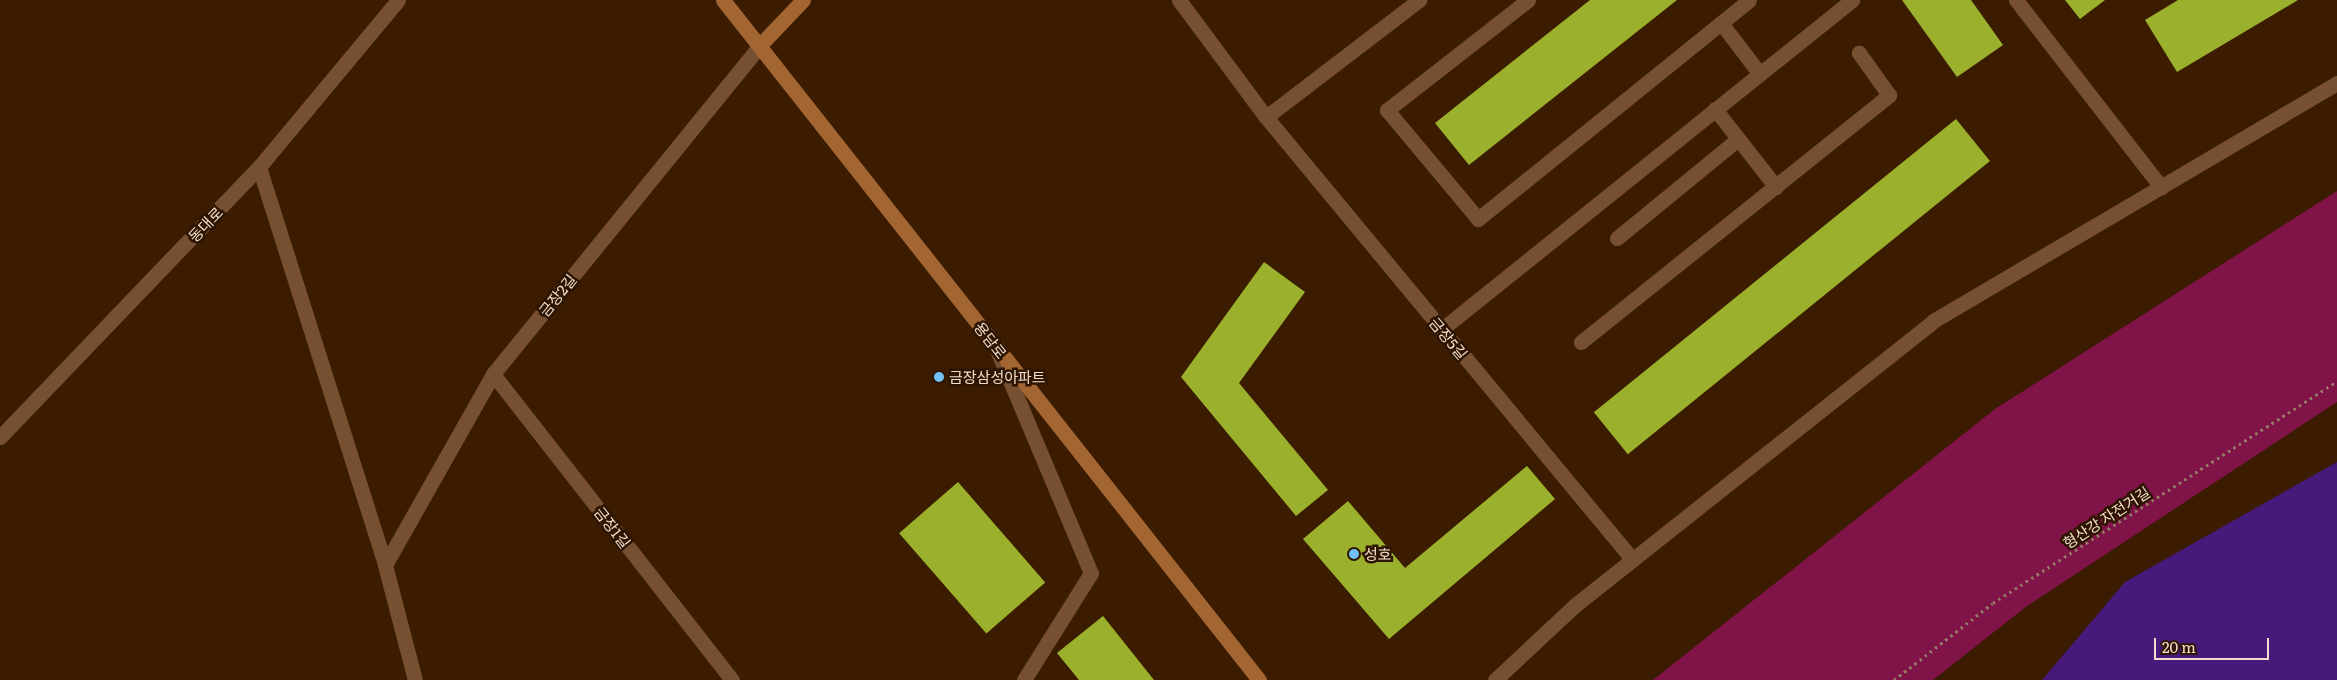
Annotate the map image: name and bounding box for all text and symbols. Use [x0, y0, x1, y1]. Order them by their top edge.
street label: 동대로 [184, 203, 226, 245]
street label: 금장2길 [535, 270, 579, 320]
street label: 금장5길 [1426, 313, 1472, 363]
street label: 용담로 [971, 318, 1011, 362]
place label: 금장삼성아파트 [949, 368, 1046, 386]
marker: 금장삼성아파트 [933, 371, 945, 383]
street label: 형산강 자전거길 [2059, 482, 2153, 552]
street label: 금장1길 [591, 503, 635, 551]
place label: 성호 [1364, 545, 1392, 563]
marker: 성호 [1348, 548, 1360, 560]
scale bar [2157, 628, 2272, 660]
text: 20 m [2162, 635, 2196, 658]

